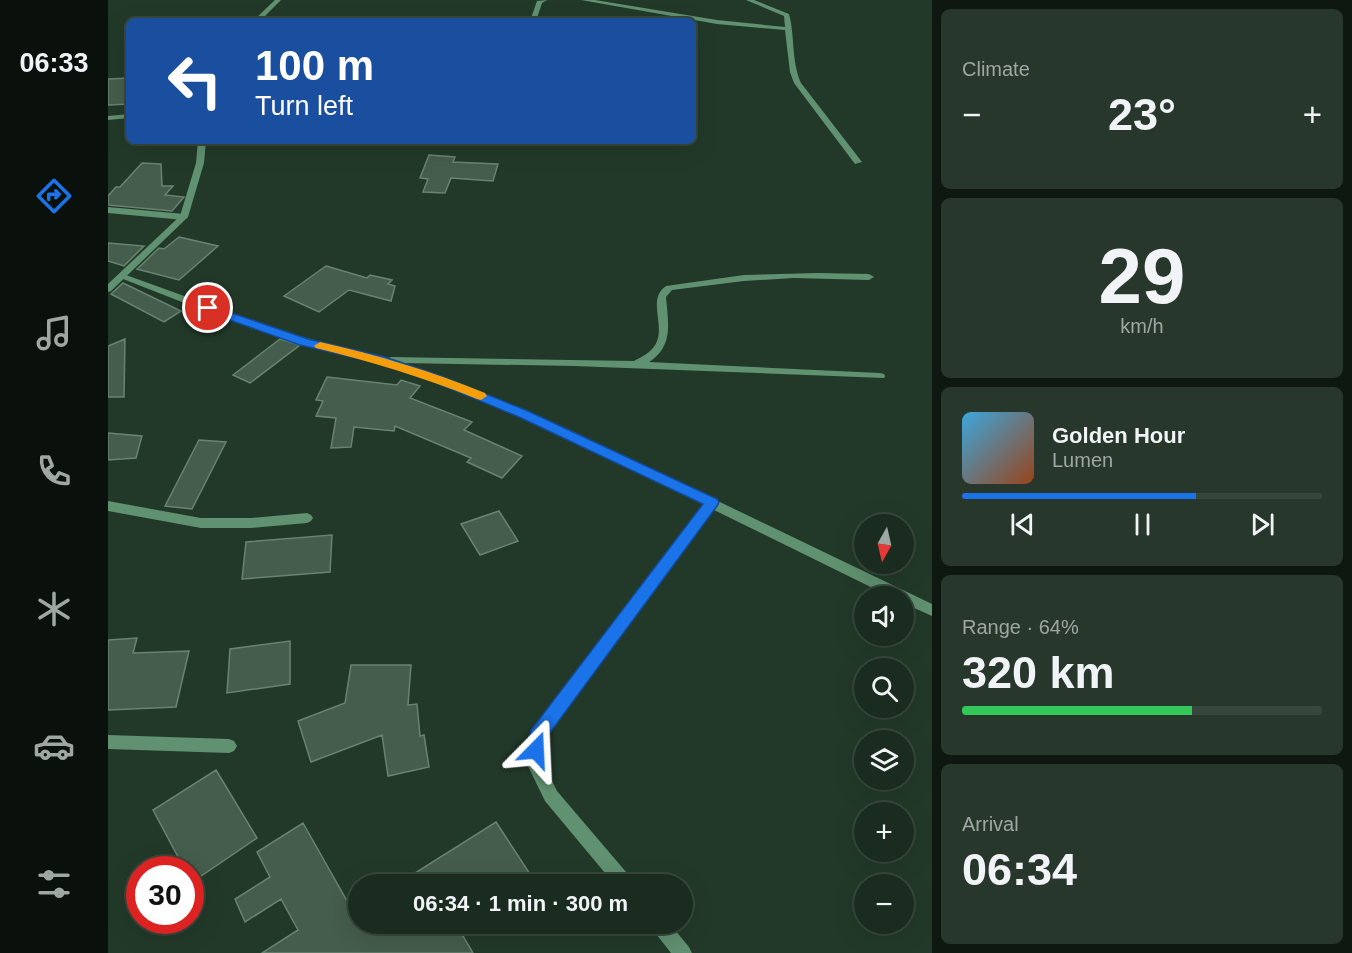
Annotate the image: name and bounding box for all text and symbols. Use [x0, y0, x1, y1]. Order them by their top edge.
icon: left [156, 42, 234, 120]
text: 100 m [255, 42, 374, 89]
text: 06:33 [19, 48, 89, 78]
text: Climate [962, 58, 1030, 80]
text: 23° [1108, 89, 1176, 140]
text: Turn left [255, 91, 353, 121]
text: − [962, 96, 981, 133]
text: + [1303, 96, 1322, 133]
icon: directions [33, 175, 75, 217]
text: 29 [1099, 232, 1185, 320]
pin [182, 282, 233, 333]
icon: arrive [191, 291, 224, 324]
icon: music [33, 312, 75, 354]
text: km/h [1120, 315, 1164, 337]
text: Golden Hour [1052, 423, 1185, 448]
text: Lumen [1052, 449, 1113, 471]
icon: phone [33, 450, 75, 492]
icon: previous [1006, 508, 1039, 541]
icon: pause [1126, 508, 1159, 541]
icon: next [1246, 508, 1279, 541]
north arrow [854, 514, 914, 574]
map controls [854, 514, 914, 934]
button: sound [854, 586, 914, 646]
icon: climate [33, 588, 75, 630]
text: Range · 64% [962, 616, 1079, 638]
text: 320 km [962, 647, 1115, 698]
button: search [854, 658, 914, 718]
position arrow [504, 718, 568, 782]
icon: car [33, 725, 75, 767]
button: layers [854, 730, 914, 790]
button: + [854, 802, 914, 862]
text: Arrival [962, 813, 1019, 835]
text: 06:34 [962, 844, 1077, 895]
speed limit sign: 30 [126, 856, 204, 934]
icon: filters [33, 863, 75, 905]
button: − [854, 874, 914, 934]
text: 06:34 · 1 min · 300 m [413, 891, 628, 916]

